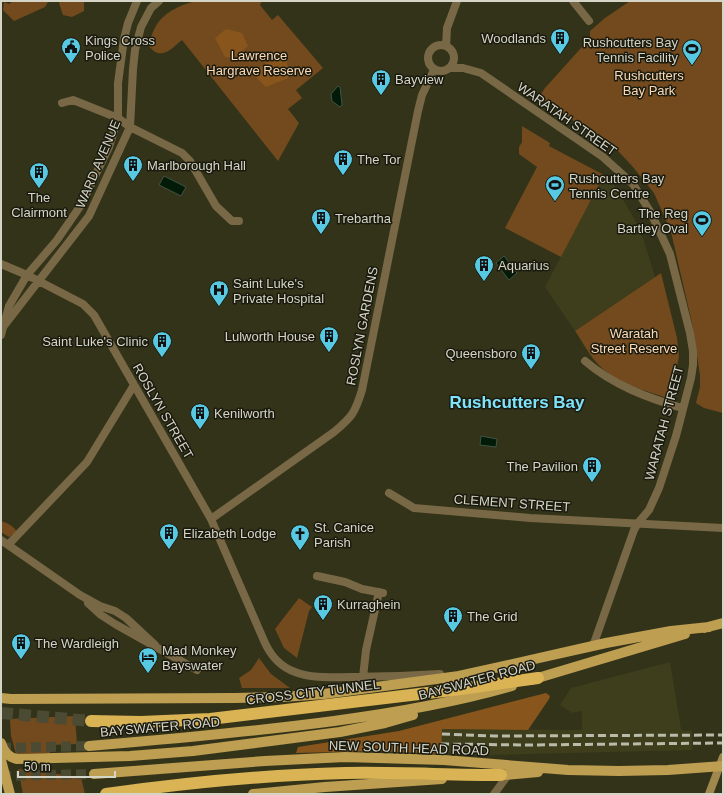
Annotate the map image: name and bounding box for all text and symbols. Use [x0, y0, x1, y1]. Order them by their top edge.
building icon: Woodlands [549, 27, 571, 55]
place label: Woodlands [481, 31, 546, 46]
place label: Kings Cross Police [85, 33, 156, 63]
place label: Rushcutters Bay Tennis Facility [583, 35, 678, 65]
public building icon: Kings Cross Police [60, 36, 82, 64]
sports icon: Rushcutters Bay Tennis Facility [681, 38, 703, 66]
park label: Lawrence Hargrave Reserve [206, 48, 312, 78]
building icon: Bayview [370, 68, 392, 96]
park label: Rushcutters Bay Park [614, 68, 684, 98]
place label: Bayview [395, 72, 444, 87]
street label: WARATAH STREET [515, 79, 619, 159]
street label: WARD AVENUE [73, 117, 124, 210]
building icon: The Tor [332, 148, 354, 176]
place label: The Tor [357, 152, 402, 167]
building icon: Marlborough Hall [122, 154, 144, 182]
place label: Marlborough Hall [147, 158, 246, 173]
building icon: The Clairmont [28, 161, 50, 189]
place label: Rushcutters Bay Tennis Centre [569, 171, 665, 201]
sports icon: Rushcutters Bay Tennis Centre [544, 174, 566, 202]
place label: The Clairmont [11, 190, 67, 220]
place label: The Reg Bartley Oval [617, 206, 688, 236]
building icon: Trebartha [310, 207, 332, 235]
sports icon: The Reg Bartley Oval [691, 209, 713, 237]
place label: Trebartha [335, 211, 392, 226]
building icon: Aquarius [473, 254, 495, 282]
place label: Aquarius [498, 258, 550, 273]
street label: ROSLYN GARDENS [343, 265, 381, 387]
place label: Saint Luke's Private Hospital [233, 276, 324, 306]
hospital icon: Saint Luke's Private Hospital [208, 279, 230, 307]
building icon: Lulworth House [318, 325, 340, 353]
park label: Waratah Street Reserve [591, 326, 677, 356]
place label: Lulworth House [225, 329, 315, 344]
building icon: Saint Luke's Clinic [151, 330, 173, 358]
place label: Saint Luke's Clinic [42, 334, 148, 349]
building icon: Queensboro [520, 342, 542, 370]
place label: Queensboro [445, 346, 517, 361]
street label: ROSLYN STREET [130, 361, 196, 461]
street label: WARATAH STREET [642, 364, 686, 482]
district label: Rushcutters Bay [449, 393, 585, 412]
building icon: Kenilworth [189, 402, 211, 430]
place label: Kenilworth [214, 406, 275, 421]
building icon: The Pavilion [581, 455, 603, 483]
place label: The Pavilion [506, 459, 578, 474]
street label: CLEMENT STREET [453, 491, 571, 515]
place label: St. Canice Parish [314, 520, 374, 550]
building icon: Elizabeth Lodge [158, 522, 180, 550]
church icon: St. Canice Parish [289, 523, 311, 551]
place label: Elizabeth Lodge [183, 526, 276, 541]
building icon: Kurraghein [312, 593, 334, 621]
place label: Kurraghein [337, 597, 401, 612]
building icon: The Grid [442, 605, 464, 633]
place label: The Grid [467, 609, 518, 624]
building icon: The Wardleigh [10, 632, 32, 660]
place label: The Wardleigh [35, 636, 119, 651]
place label: Mad Monkey Bayswater [162, 643, 237, 673]
hotel icon: Mad Monkey Bayswater [137, 646, 159, 674]
street label: BAYSWATER ROAD [417, 657, 537, 703]
street label: CROSS CITY TUNNEL [245, 676, 381, 708]
street label: BAYSWATER ROAD [99, 714, 221, 740]
street label: NEW SOUTH HEAD ROAD [329, 738, 489, 758]
scale bar [18, 753, 115, 779]
text: 50 m [24, 760, 51, 774]

